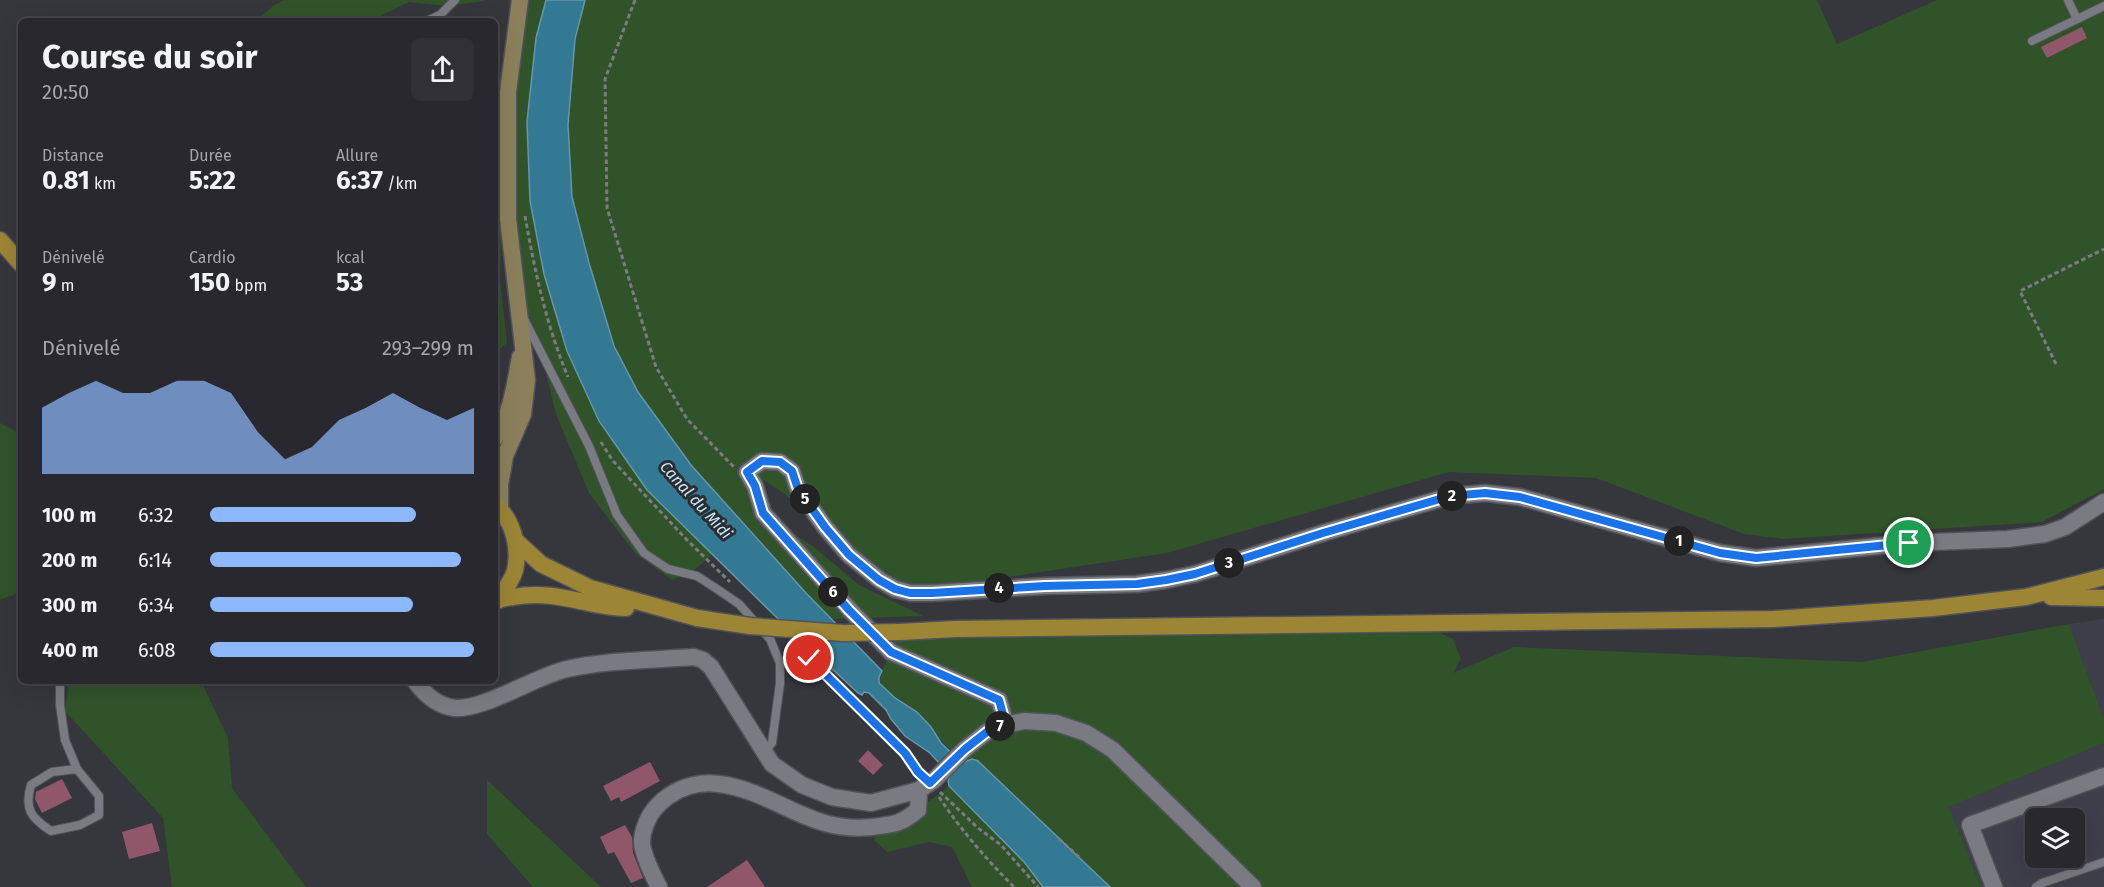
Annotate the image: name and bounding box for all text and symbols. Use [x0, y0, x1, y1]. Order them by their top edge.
text: Course du soir [42, 37, 258, 77]
button: share [411, 38, 474, 101]
text: 20:50 [42, 80, 89, 104]
text: Distance [42, 146, 104, 165]
text: Durée [189, 146, 232, 165]
text: Allure [336, 146, 378, 165]
text: 0.81 [42, 165, 90, 196]
text: 5:22 [189, 165, 236, 196]
text: 6:37 [336, 165, 383, 196]
text: km [90, 174, 116, 193]
text: /km [383, 174, 417, 193]
text: Dénivelé [42, 248, 105, 267]
text: Cardio [189, 248, 236, 267]
text: kcal [336, 248, 365, 267]
text: 9 [42, 267, 57, 298]
text: 150 [189, 267, 230, 298]
text: 53 [336, 267, 363, 298]
text: m [57, 276, 75, 295]
text: bpm [230, 276, 267, 295]
text: Dénivelé [42, 336, 120, 360]
text: 293–299 m [382, 336, 474, 360]
water label: Canal du Midi [656, 457, 736, 543]
pin: 2 [1437, 481, 1467, 511]
pin: 5 [790, 484, 820, 514]
text: 2 [1448, 486, 1456, 505]
text: 5 [801, 489, 809, 508]
text: 100 m [42, 503, 96, 527]
text: 6:32 [138, 503, 173, 527]
pin [1883, 517, 1934, 568]
pin: 1 [1664, 526, 1694, 556]
icon: arrive [1892, 526, 1925, 559]
text: 1 [1675, 531, 1683, 550]
text: 200 m [42, 548, 97, 572]
text: 6:14 [138, 548, 172, 572]
pin: 3 [1214, 548, 1244, 578]
text: 3 [1225, 553, 1233, 572]
pin: 4 [984, 573, 1014, 603]
pin: 6 [818, 577, 848, 607]
text: 4 [994, 578, 1004, 597]
text: 6 [828, 582, 838, 601]
text: 300 m [42, 593, 97, 617]
text: 6:34 [138, 593, 174, 617]
pin [783, 632, 834, 683]
text: 400 m [42, 638, 98, 662]
text: 6:08 [138, 638, 176, 662]
icon: check [792, 641, 825, 674]
pin: 7 [985, 711, 1015, 741]
text: 7 [996, 716, 1004, 735]
map controls [2025, 808, 2085, 868]
button: layers [2025, 808, 2085, 868]

